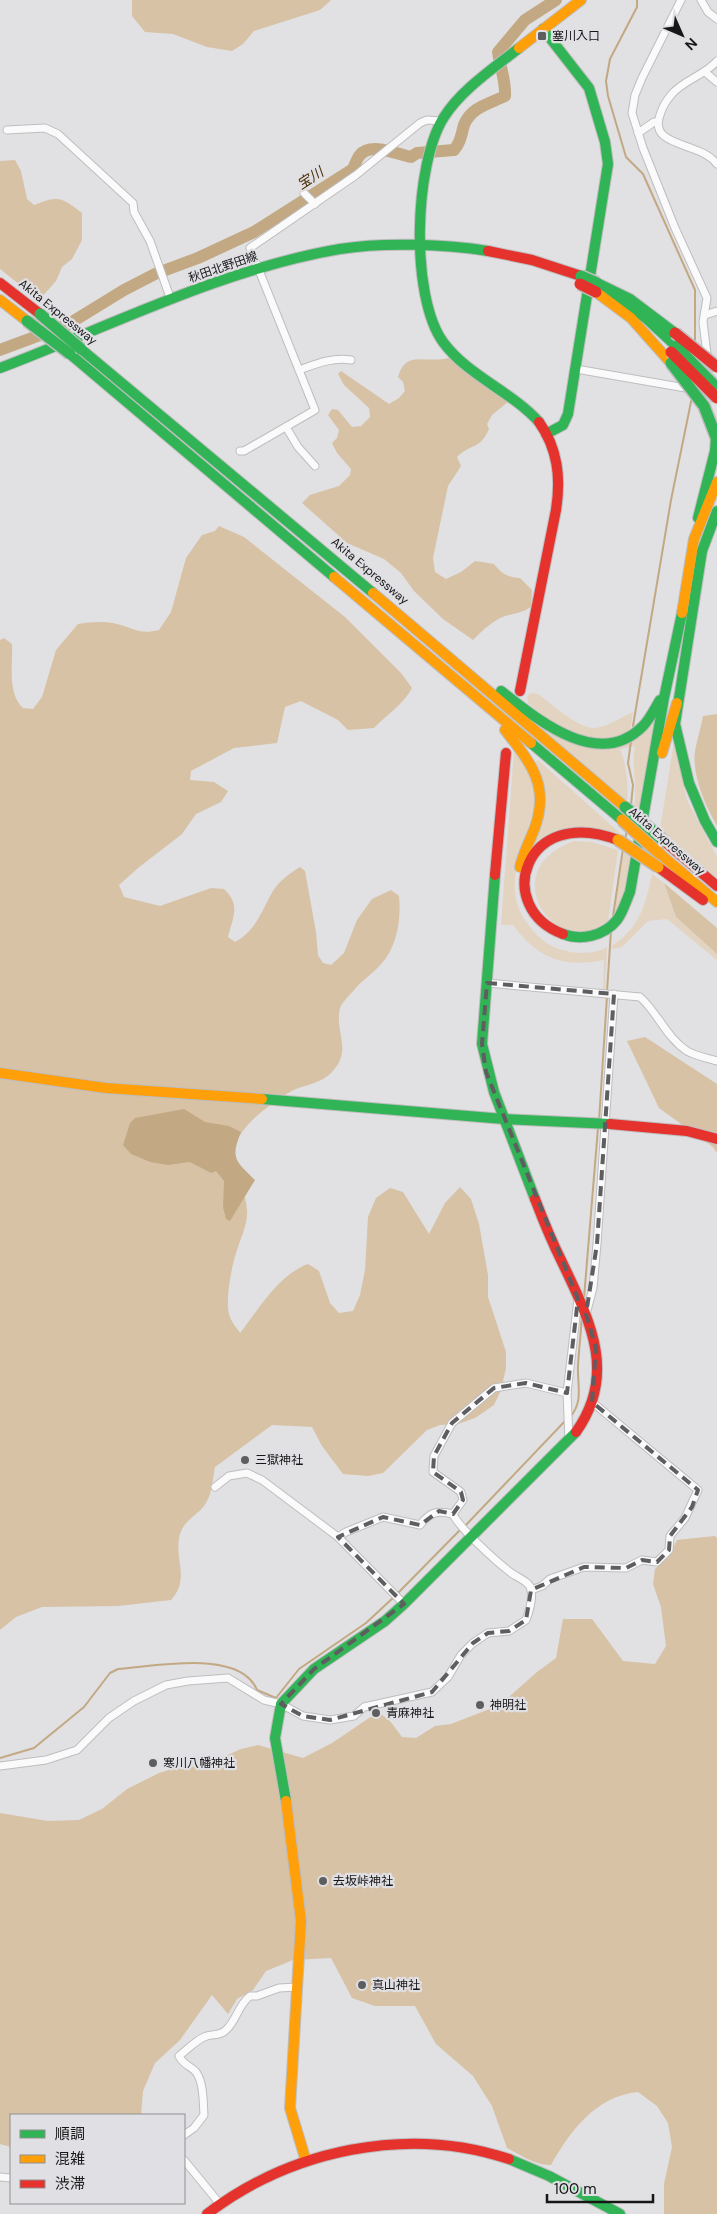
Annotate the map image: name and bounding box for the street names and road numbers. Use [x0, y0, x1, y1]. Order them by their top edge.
street label: 秋田北野田線 [186, 248, 260, 286]
street label: Akita Expressway [16, 275, 101, 349]
street label: Akita Expressway [328, 534, 412, 608]
street label: Akita Expressway [625, 803, 709, 879]

